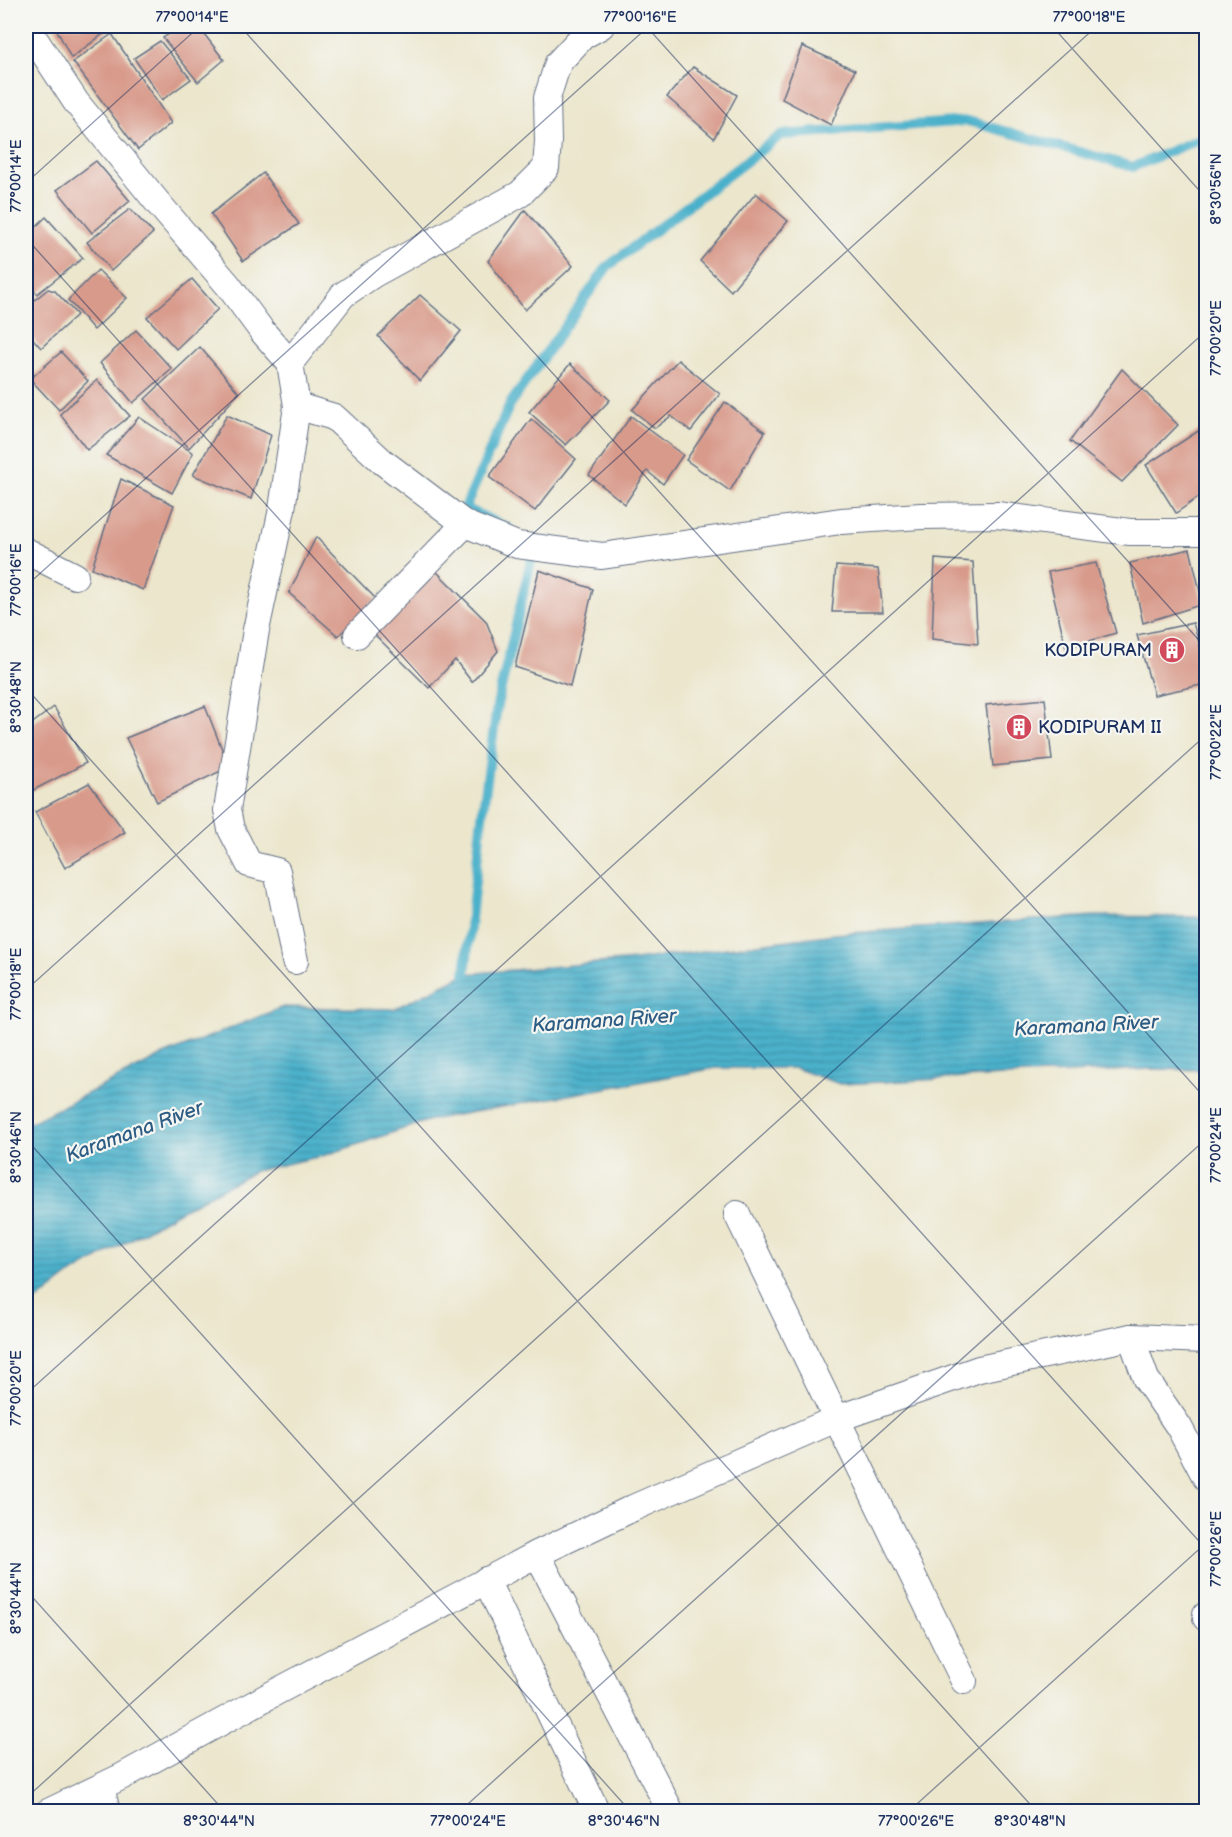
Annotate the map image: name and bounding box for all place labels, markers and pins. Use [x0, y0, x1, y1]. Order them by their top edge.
building icon: KODIPURAM [1157, 635, 1187, 665]
place label: KODIPURAM [1044, 640, 1152, 661]
building icon: KODIPURAM II [1004, 712, 1034, 742]
place label: KODIPURAM II [1038, 717, 1162, 738]

